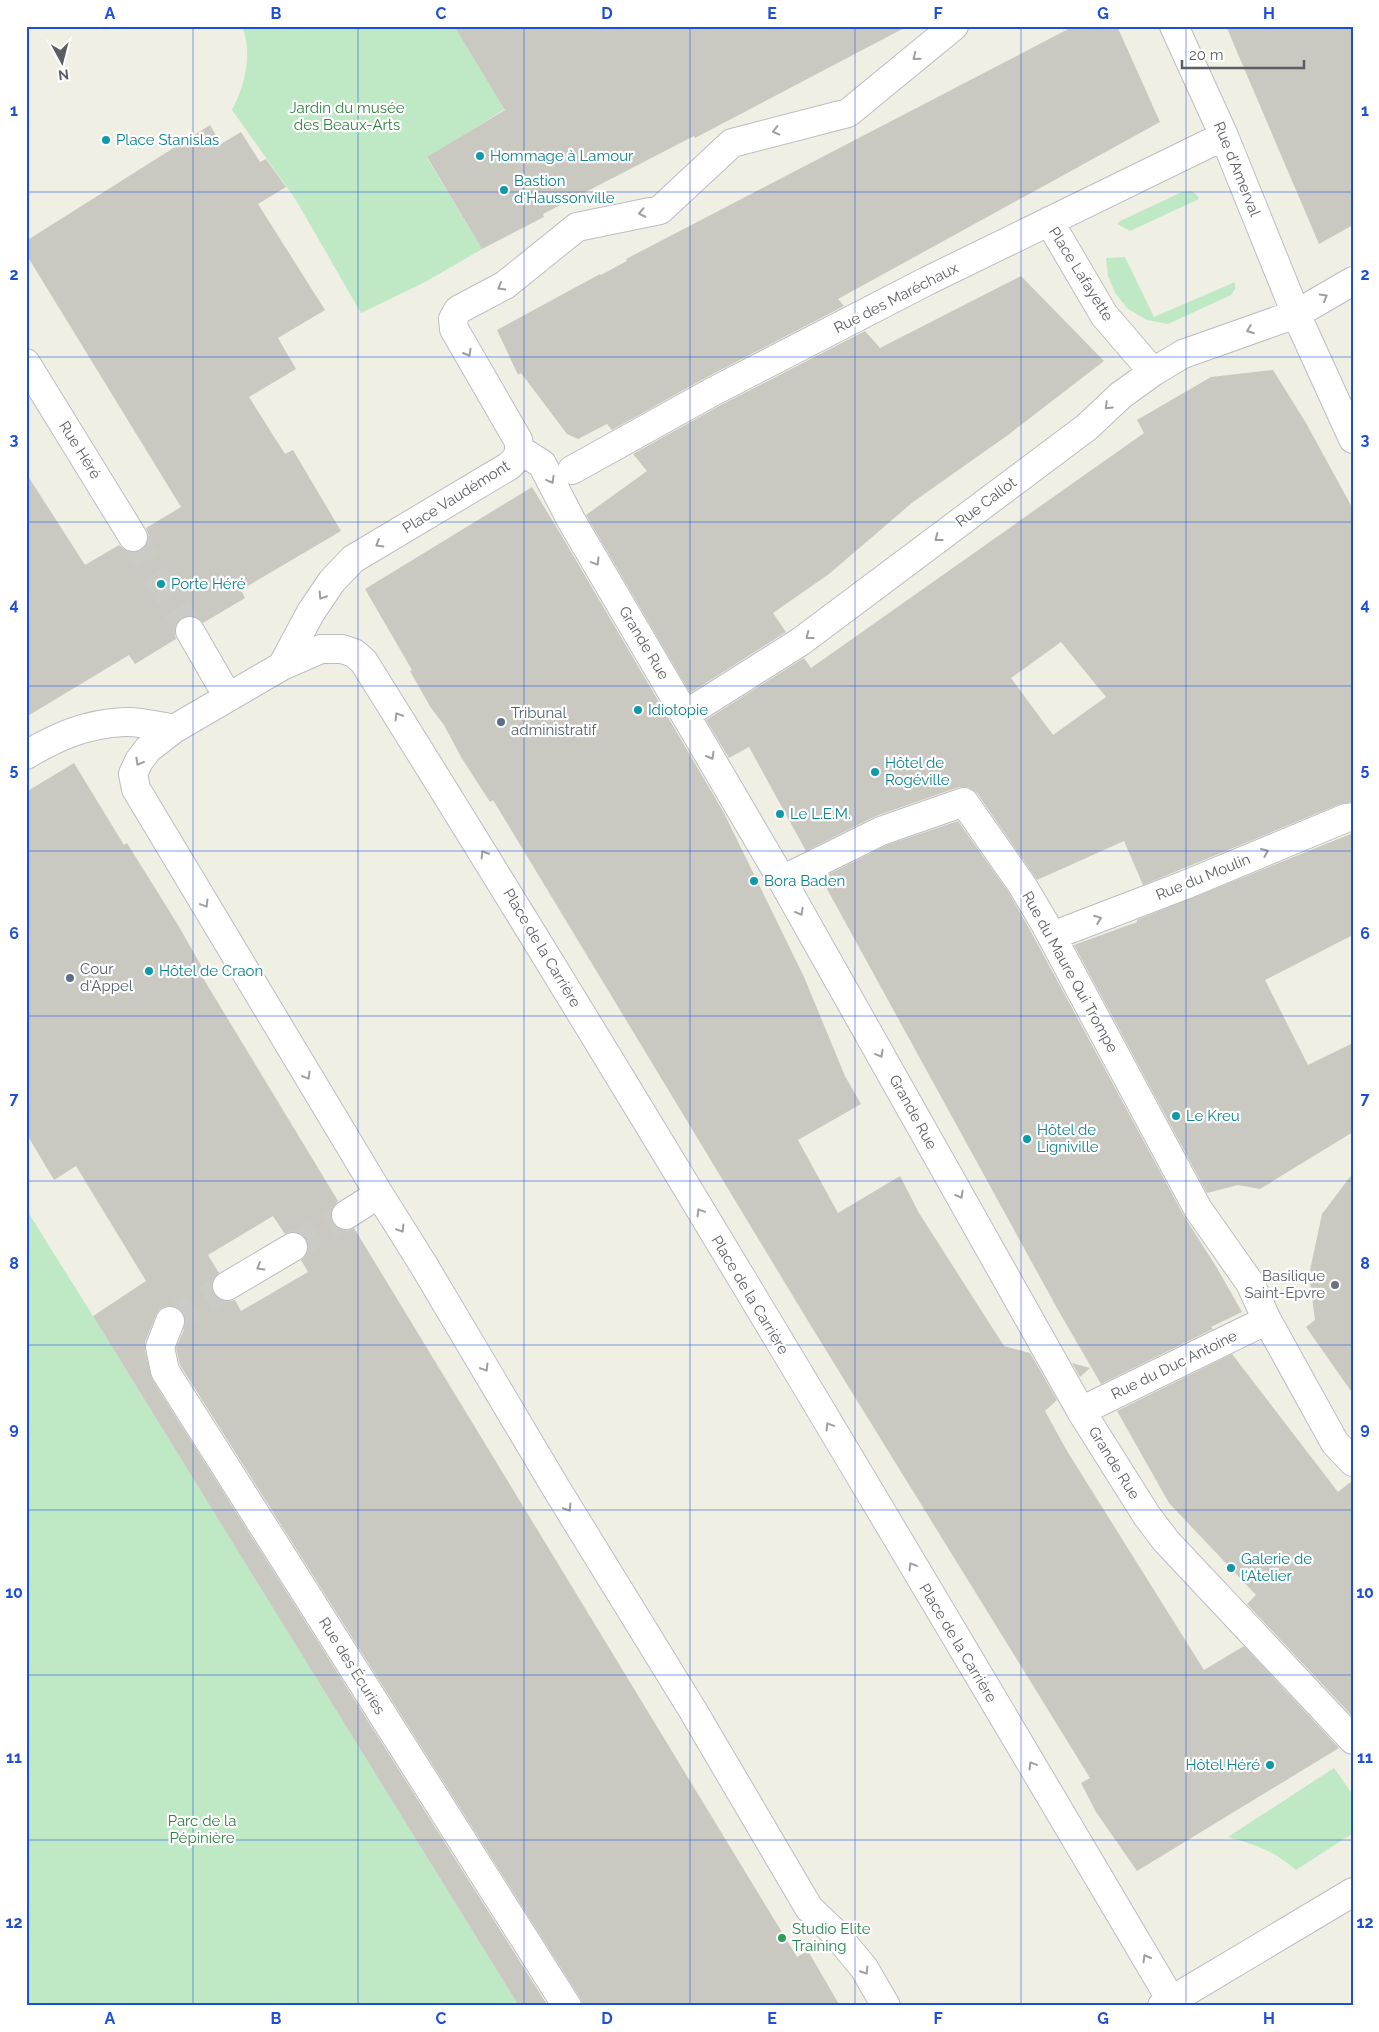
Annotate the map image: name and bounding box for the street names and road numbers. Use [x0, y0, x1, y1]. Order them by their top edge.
street label: Rue d'Amerval [1210, 119, 1265, 220]
street label: Place Lafayette [1045, 224, 1117, 324]
street label: Rue des Maréchaux [831, 259, 962, 337]
street label: Rue Héré [55, 418, 105, 482]
street label: Place Vaudémont [399, 457, 513, 537]
street label: Rue Callot [952, 473, 1020, 531]
street label: Grande Rue [615, 603, 673, 683]
street label: Rue du Moulin [1153, 850, 1253, 904]
street label: Place de la Carrière [499, 885, 585, 1011]
street label: Rue du Maure Qui Trompe [1018, 888, 1122, 1056]
street label: Grande Rue [885, 1072, 941, 1153]
street label: Place de la Carrière [707, 1232, 793, 1358]
street label: Rue du Duc Antoine [1108, 1327, 1240, 1403]
street label: Grande Rue [1085, 1423, 1144, 1503]
street label: Place de la Carrière [915, 1580, 1001, 1706]
street label: Rue des Écuries [315, 1614, 389, 1718]

